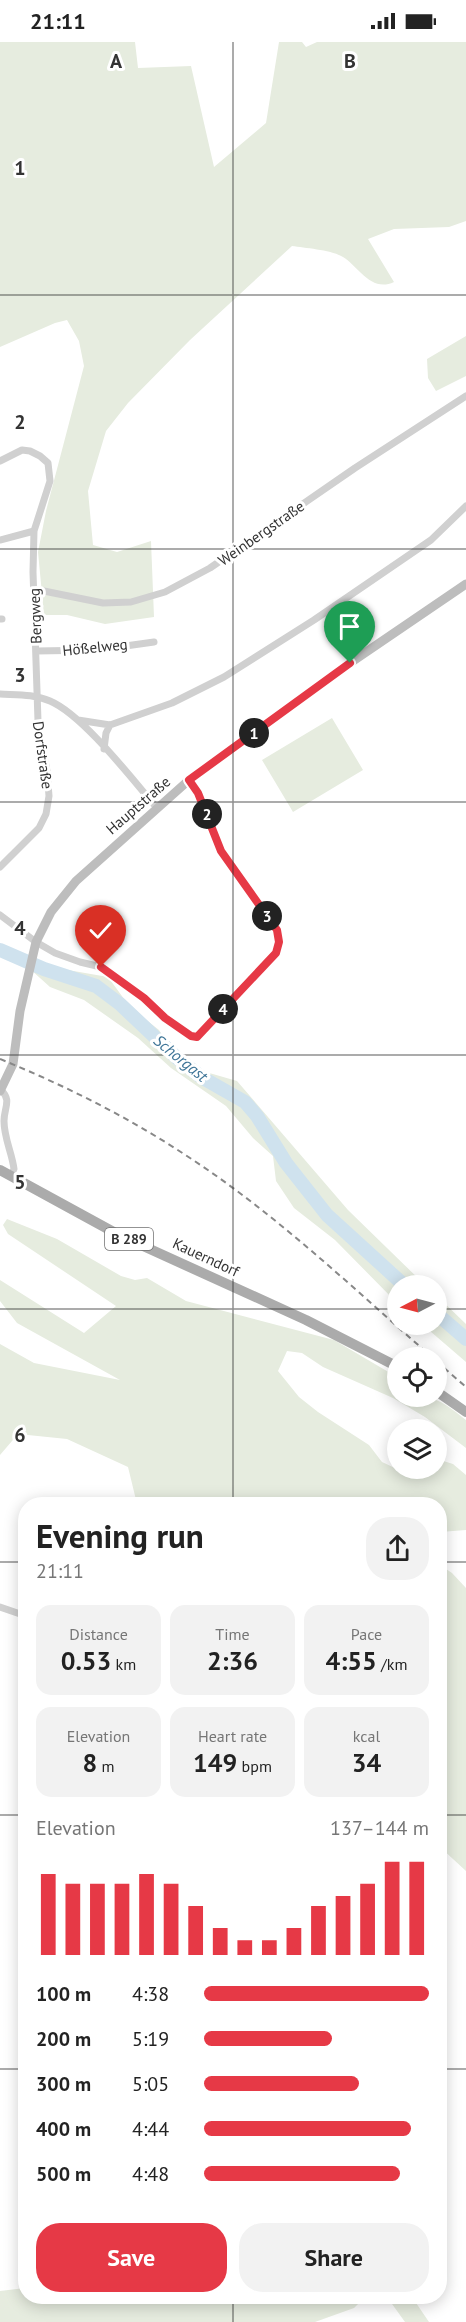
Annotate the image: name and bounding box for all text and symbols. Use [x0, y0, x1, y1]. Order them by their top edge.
text: 21:11 [30, 7, 86, 35]
text: A [110, 48, 123, 74]
text: B [344, 48, 356, 74]
text: 1 [14, 155, 26, 181]
text: 2 [14, 409, 26, 435]
street label: Weinbergstraße [214, 496, 308, 570]
street label: Bergweg [25, 588, 45, 644]
pin [324, 601, 375, 663]
icon: arrive [333, 610, 366, 643]
street label: Hößelweg [61, 634, 129, 660]
text: 3 [14, 662, 26, 688]
pin: 1 [239, 718, 269, 748]
street label: Dorfstraße [29, 720, 57, 790]
text: 1 [249, 723, 259, 743]
street label: Hauptstraße [102, 772, 174, 838]
pin: 2 [192, 799, 222, 829]
text: 2 [202, 804, 212, 824]
pin: 3 [252, 901, 282, 931]
pin [75, 905, 126, 967]
text: 3 [262, 906, 272, 926]
icon: check [84, 914, 117, 947]
text: 4 [14, 915, 26, 941]
pin: 4 [208, 994, 238, 1024]
text: 4 [218, 999, 228, 1019]
water label: Schorgast [150, 1030, 213, 1086]
text: 5 [14, 1169, 26, 1195]
road number: B 289 [105, 1228, 153, 1250]
street label: Kauerndorf [170, 1233, 243, 1281]
north arrow [387, 1275, 447, 1335]
map controls [387, 1275, 447, 1479]
button: locate [387, 1347, 447, 1407]
button: layers [387, 1419, 447, 1479]
text: 6 [14, 1422, 26, 1448]
text: Evening run [36, 1514, 204, 1557]
button: share [366, 1517, 429, 1580]
text: 21:11 [36, 1558, 84, 1584]
text: Distance [69, 1624, 128, 1644]
text: Time [215, 1624, 250, 1644]
text: Pace [351, 1624, 382, 1644]
text: 0.53 [61, 1644, 111, 1677]
text: 2:36 [207, 1644, 258, 1677]
text: 4:55 [326, 1644, 377, 1677]
text: km [111, 1654, 136, 1674]
text: /km [377, 1654, 407, 1674]
text: Elevation [67, 1726, 130, 1746]
text: Heart rate [198, 1726, 267, 1746]
text: kcal [353, 1726, 380, 1746]
text: 8 [82, 1746, 97, 1779]
text: 149 [193, 1746, 237, 1779]
text: 34 [352, 1746, 381, 1779]
text: m [97, 1756, 115, 1776]
text: bpm [237, 1756, 272, 1776]
text: Elevation [36, 1815, 116, 1841]
text: 137–144 m [330, 1815, 429, 1841]
text: 100 m [36, 1981, 91, 2007]
text: 4:38 [132, 1981, 169, 2007]
text: 200 m [36, 2026, 91, 2052]
text: 5:19 [132, 2026, 169, 2052]
text: 300 m [36, 2071, 91, 2097]
text: 5:05 [132, 2071, 169, 2097]
text: 400 m [36, 2116, 91, 2142]
text: 4:44 [132, 2116, 169, 2142]
text: 500 m [36, 2161, 91, 2187]
text: 4:48 [132, 2161, 169, 2187]
button: Save [36, 2223, 227, 2292]
button: Share [239, 2223, 429, 2292]

